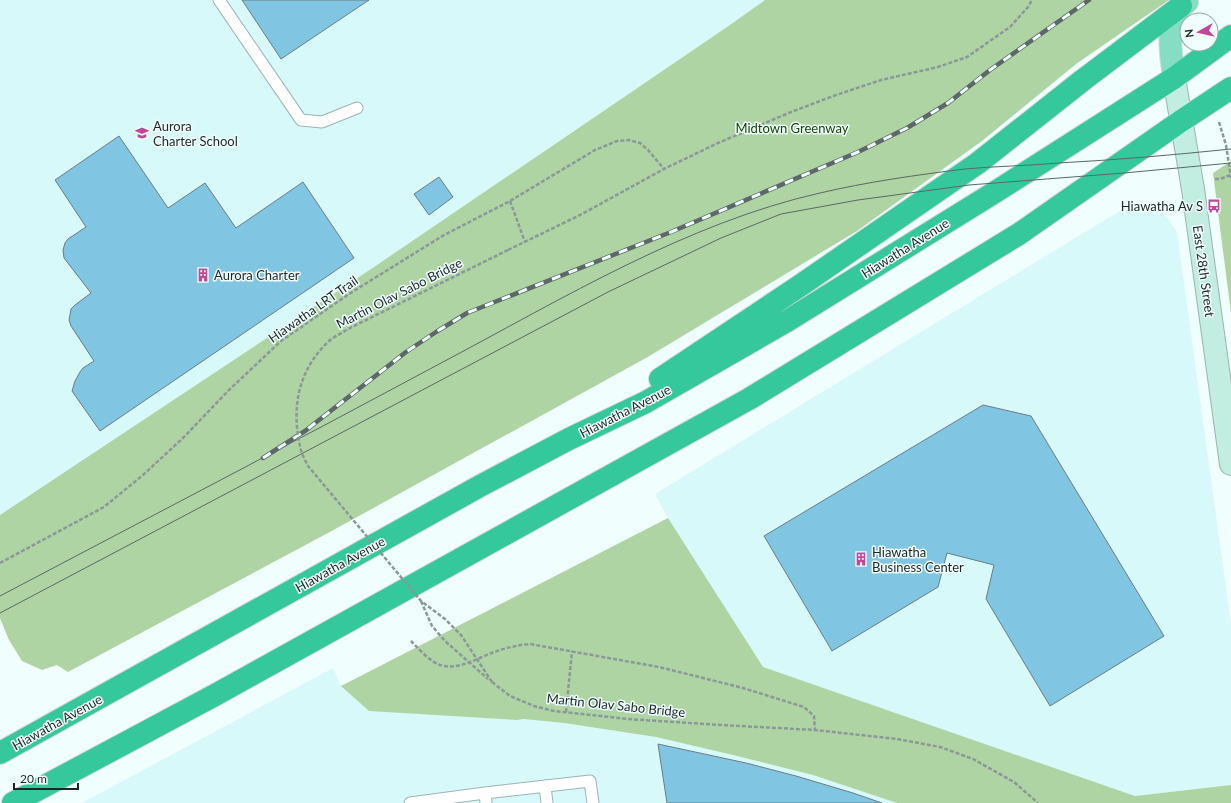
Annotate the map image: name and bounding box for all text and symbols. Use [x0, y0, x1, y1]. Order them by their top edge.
north arrow [1179, 12, 1219, 52]
text: N [1182, 28, 1196, 39]
place label: Aurora Charter School [153, 118, 238, 149]
park label: Midtown Greenway [735, 120, 849, 136]
school or university icon: Aurora Charter School [134, 125, 150, 141]
place label: Hiawatha Av S [1121, 198, 1203, 214]
bus stop icon: Hiawatha Av S [1206, 198, 1222, 214]
street label: Hiawatha Avenue [858, 215, 952, 281]
street label: East 28th Street [1190, 224, 1218, 318]
street label: Martin Olav Sabo Bridge [333, 254, 465, 332]
building icon: Aurora Charter [195, 267, 211, 283]
place label: Aurora Charter [214, 267, 300, 283]
street label: Hiawatha LRT Trail [265, 272, 361, 346]
street label: Hiawatha Avenue [577, 381, 673, 441]
street label: Hiawatha Avenue [292, 533, 388, 595]
place label: Hiawatha Business Center [872, 544, 964, 575]
building icon: Hiawatha Business Center [853, 551, 869, 567]
street label: Martin Olav Sabo Bridge [546, 690, 686, 720]
street label: Hiawatha Avenue [9, 691, 105, 753]
scale bar [14, 765, 78, 791]
text: 20 m [20, 771, 47, 786]

